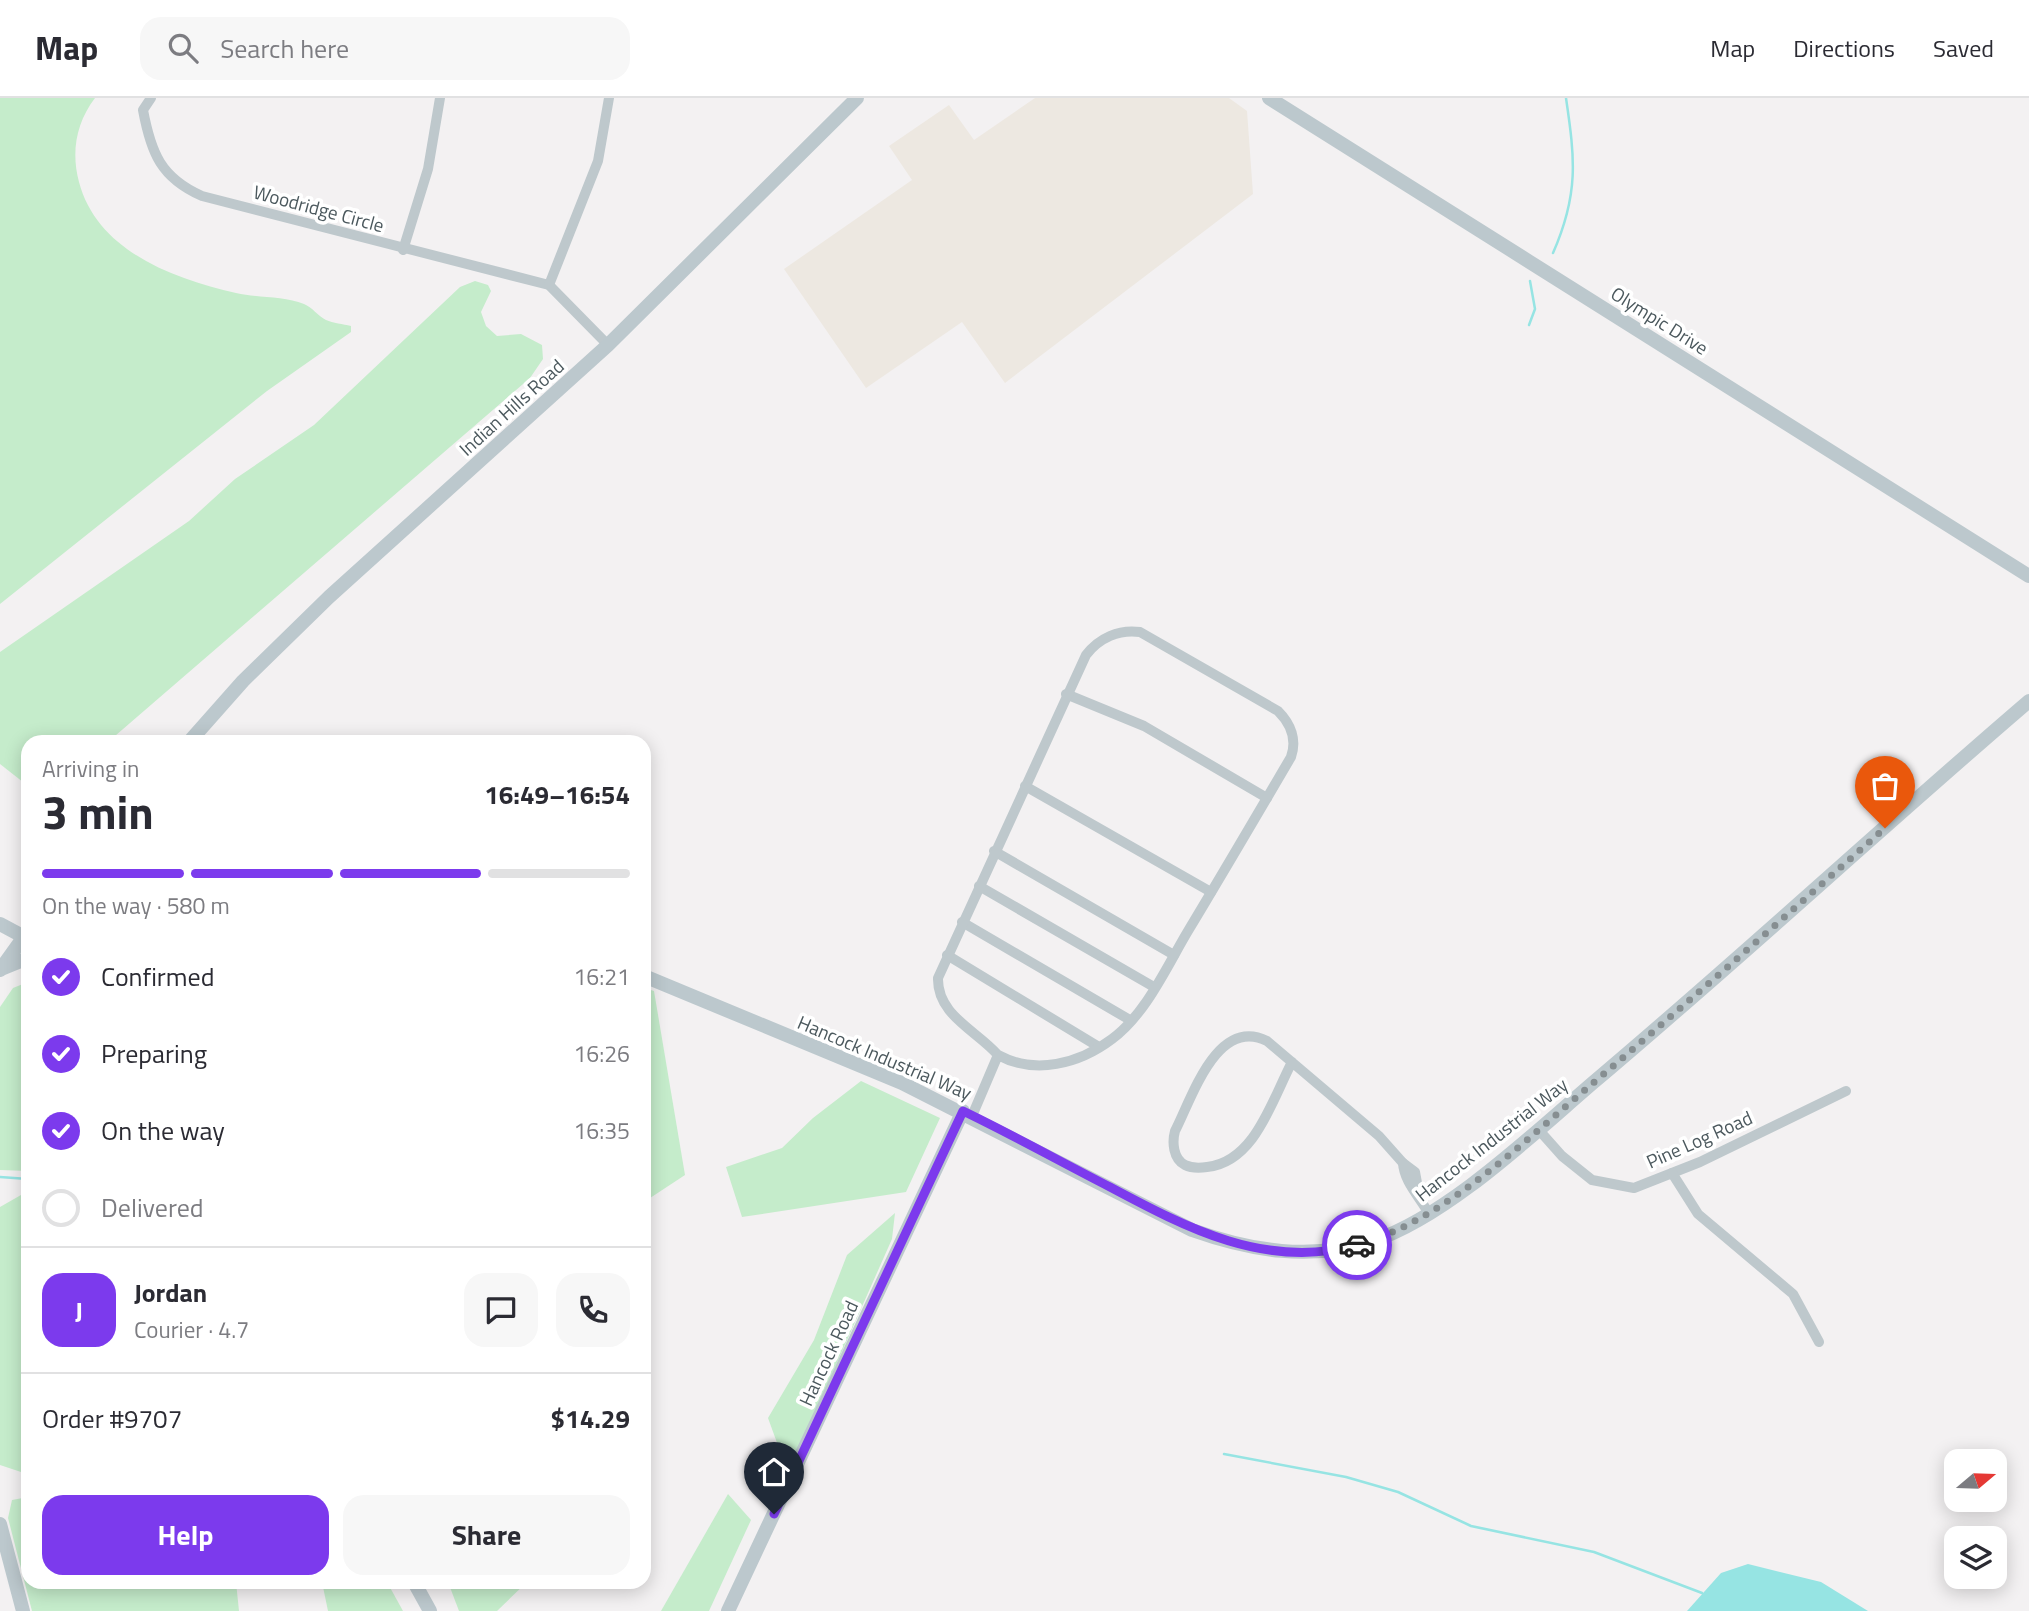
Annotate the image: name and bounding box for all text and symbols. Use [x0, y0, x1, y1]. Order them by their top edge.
search box [140, 17, 630, 80]
text: Map [35, 23, 98, 73]
icon: search [164, 29, 202, 67]
text: Search here [220, 29, 349, 68]
text: Map [1710, 30, 1755, 66]
text: Directions [1793, 30, 1895, 66]
text: Saved [1933, 30, 1994, 66]
street label: Woodridge Circle [251, 177, 387, 239]
street label: Olympic Drive [1606, 279, 1714, 361]
street label: Indian Hills Road [452, 352, 570, 462]
text: Arriving in [42, 751, 139, 786]
pin [1855, 756, 1915, 828]
icon: bag [1866, 767, 1904, 805]
text: 16:49–16:54 [484, 775, 630, 814]
text: 3 min [42, 777, 154, 847]
text: On the way · 580 m [42, 888, 230, 923]
text: Confirmed [101, 957, 215, 996]
icon: check [42, 958, 80, 996]
text: 16:21 [573, 959, 630, 994]
street label: Hancock Industrial Way [793, 1007, 977, 1107]
text: Preparing [101, 1034, 207, 1073]
icon: check [42, 1035, 80, 1073]
text: 16:26 [573, 1036, 630, 1071]
street label: Hancock Industrial Way [1408, 1070, 1574, 1208]
street label: Pine Log Road [1641, 1103, 1757, 1175]
text: On the way [101, 1111, 225, 1150]
icon: check [42, 1112, 80, 1150]
text: 16:35 [573, 1113, 630, 1148]
text: Delivered [101, 1188, 204, 1227]
courier [1322, 1210, 1392, 1280]
icon: car [1338, 1226, 1376, 1264]
text: Jordan [134, 1273, 207, 1312]
button: chat [464, 1273, 538, 1347]
button: phone [556, 1273, 630, 1347]
text: J [75, 1291, 83, 1330]
street label: Hancock Road [791, 1295, 865, 1411]
text: Courier · 4.7 [134, 1312, 249, 1347]
text: Order #9707 [42, 1399, 182, 1438]
text: $14.29 [551, 1399, 630, 1438]
pin [744, 1442, 804, 1514]
north arrow [1944, 1449, 2007, 1512]
map controls [1944, 1449, 2007, 1589]
icon: home [755, 1453, 793, 1491]
button: Help [42, 1495, 329, 1575]
button: Share [343, 1495, 630, 1575]
button: layers [1944, 1526, 2007, 1589]

